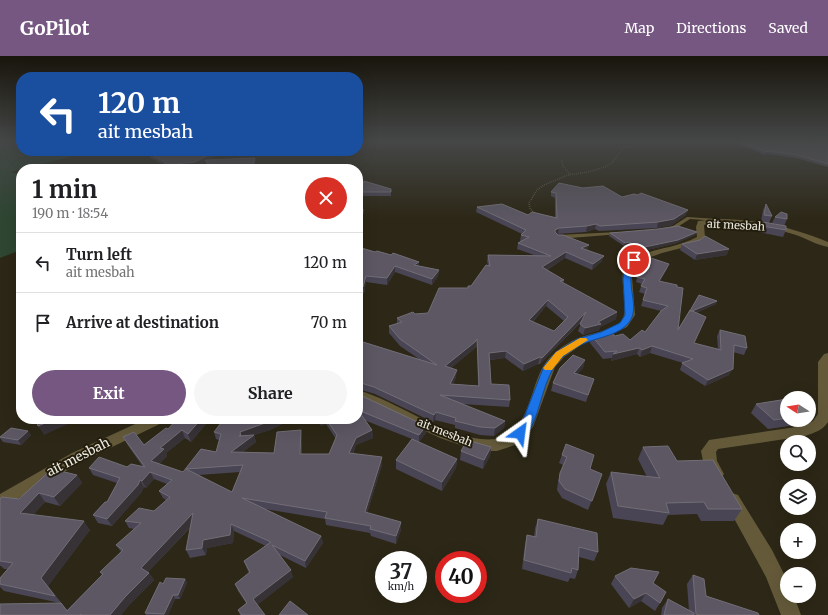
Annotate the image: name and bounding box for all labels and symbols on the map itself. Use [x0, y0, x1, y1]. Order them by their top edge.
street label: ait mesbah [707, 216, 766, 234]
pin [617, 243, 651, 277]
north arrow [780, 391, 816, 427]
position arrow [499, 412, 541, 454]
street label: ait mesbah [415, 415, 475, 450]
street label: ait mesbah [44, 434, 113, 480]
speed limit sign: 40 [435, 551, 487, 603]

